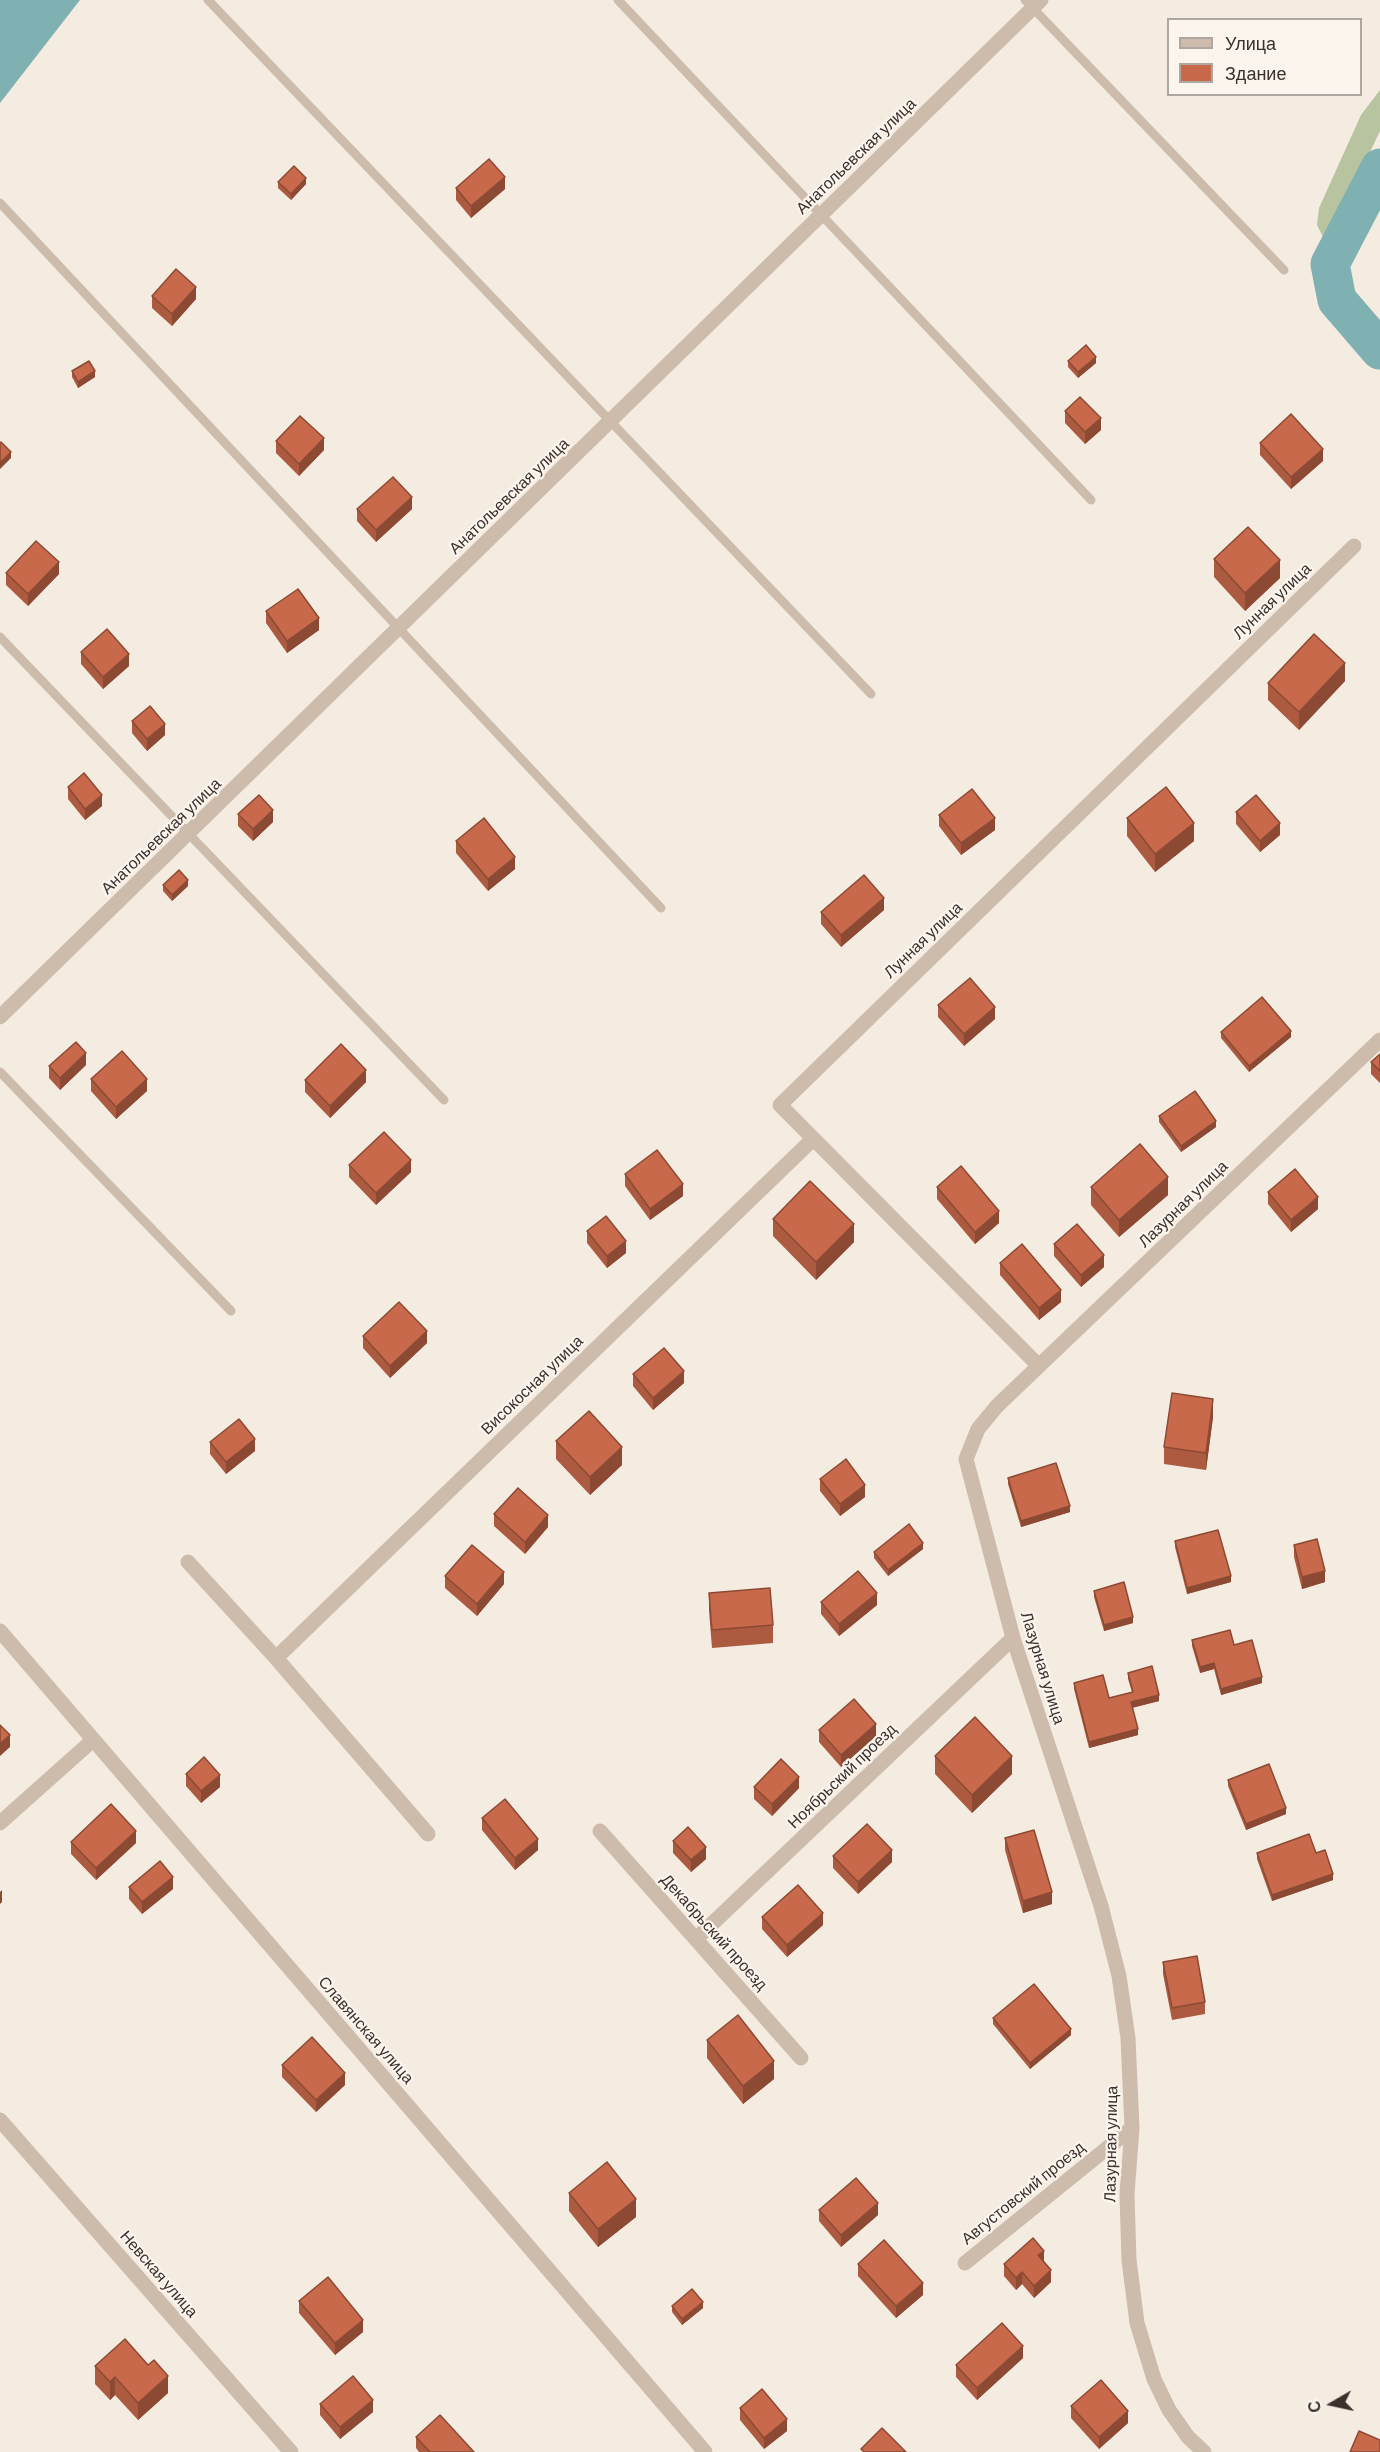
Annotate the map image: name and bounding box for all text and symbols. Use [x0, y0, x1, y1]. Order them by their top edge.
legend [1167, 18, 1362, 96]
text: Улица [1225, 32, 1276, 54]
text: Здание [1225, 62, 1286, 84]
street label: Анатольевская улица [792, 94, 920, 218]
street label: Анатольевская улица [445, 434, 573, 558]
street label: Лунная улица [1229, 559, 1315, 643]
street label: Анатольевская улица [97, 774, 225, 898]
street label: Лунная улица [880, 898, 966, 982]
street label: Лазурная улица [1134, 1157, 1232, 1251]
street label: Високосная улица [477, 1331, 587, 1439]
street label: Лазурная улица [1017, 1609, 1069, 1727]
street label: Ноябрьский проезд [784, 1719, 900, 1833]
street label: Декабрьский проезд [657, 1870, 771, 1994]
street label: Славянская улица [314, 1972, 418, 2088]
street label: Лазурная улица [1100, 2086, 1122, 2202]
street label: Августовский проезд [958, 2138, 1088, 2248]
street label: Невская улица [116, 2227, 202, 2321]
north arrow [1302, 2374, 1362, 2434]
text: С [1303, 2400, 1324, 2414]

